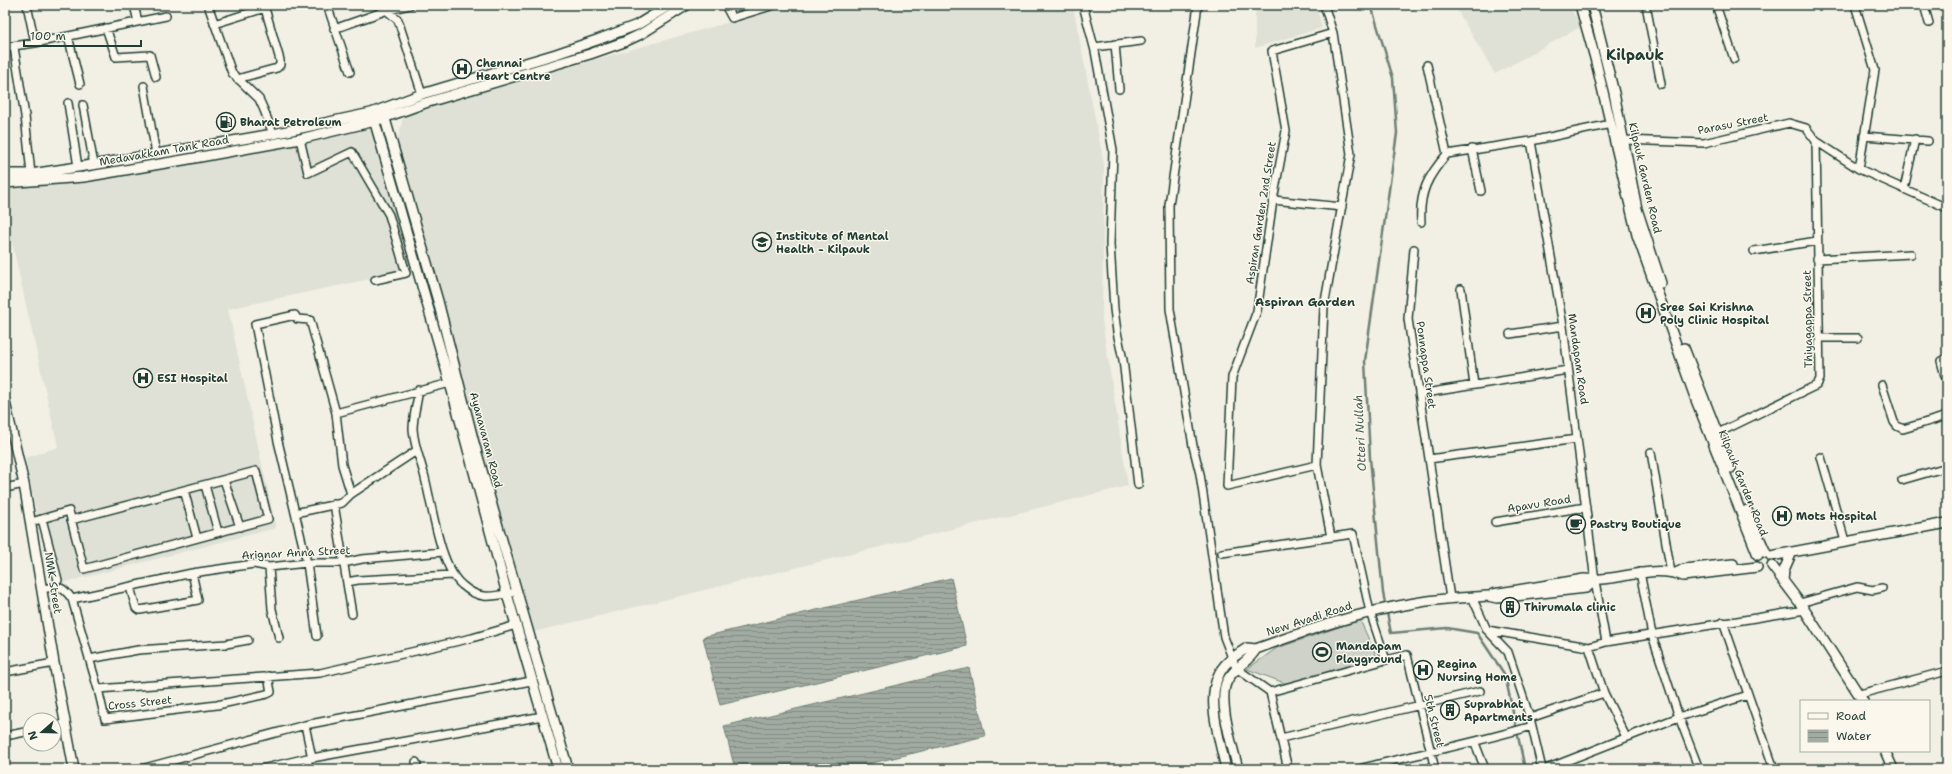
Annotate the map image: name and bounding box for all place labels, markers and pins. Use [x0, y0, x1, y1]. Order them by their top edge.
place label: Chennai Heart Centre [476, 56, 551, 84]
hospital icon: Chennai Heart Centre [451, 58, 473, 80]
fuel station icon: Bharat Petroleum [215, 111, 237, 133]
place label: Bharat Petroleum [240, 115, 342, 130]
place label: Institute of Mental Health - Kilpauk [776, 229, 889, 257]
school or university icon: Institute of Mental Health - Kilpauk [751, 231, 773, 253]
place label: Sree Sai Krishna Poly Clinic Hospital [1660, 300, 1769, 328]
hospital icon: Sree Sai Krishna Poly Clinic Hospital [1635, 302, 1657, 324]
hospital icon: ESI Hospital [132, 367, 154, 389]
place label: ESI Hospital [157, 371, 228, 386]
hospital icon: Mots Hospital [1771, 505, 1793, 527]
place label: Mots Hospital [1796, 509, 1877, 524]
cafe icon: Pastry Boutique [1565, 513, 1587, 535]
place label: Pastry Boutique [1590, 517, 1682, 532]
building icon: Thirumala clinic [1499, 596, 1521, 618]
place label: Thirumala clinic [1524, 600, 1616, 615]
place label: Mandapam Playground [1336, 639, 1403, 667]
sports icon: Mandapam Playground [1311, 641, 1333, 663]
place label: Regina Nursing Home [1437, 657, 1517, 685]
hospital icon: Regina Nursing Home [1412, 659, 1434, 681]
place label: Suprabhat Apartments [1464, 697, 1533, 725]
building icon: Suprabhat Apartments [1439, 699, 1461, 721]

